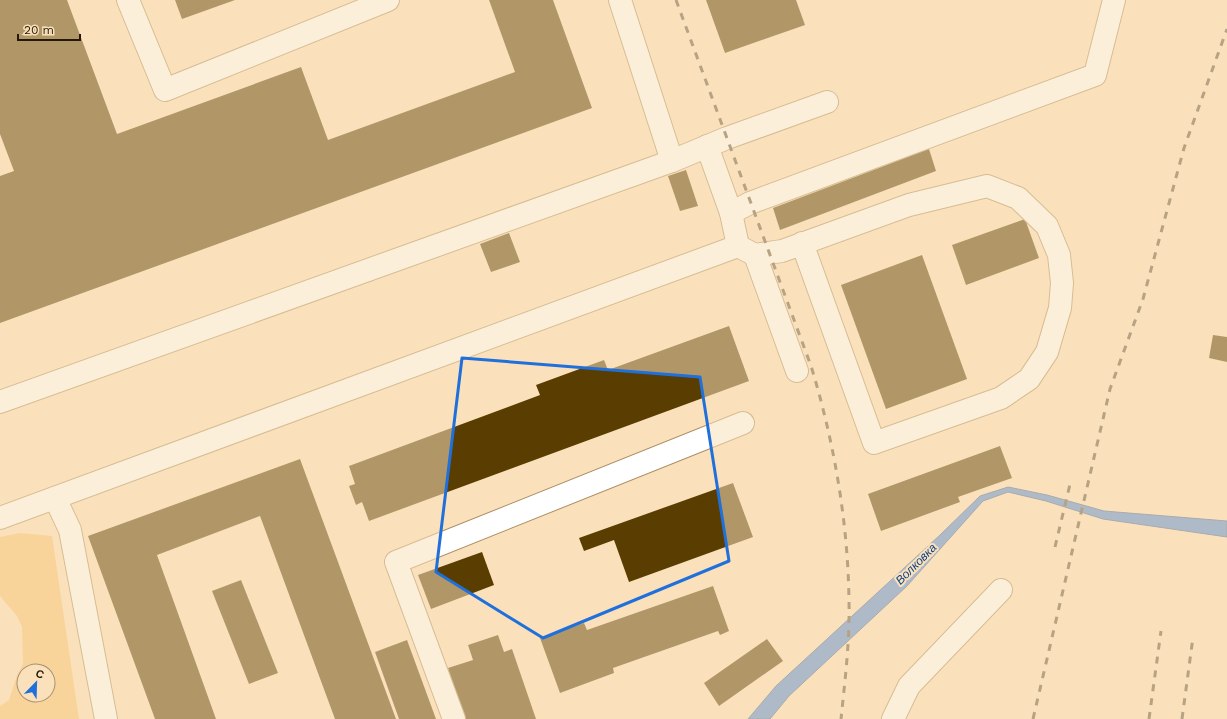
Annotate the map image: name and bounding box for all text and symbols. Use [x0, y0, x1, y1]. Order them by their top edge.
scale bar [18, 16, 80, 42]
text: 20 m [24, 23, 54, 37]
water label: Волковка [893, 540, 940, 587]
north arrow [16, 663, 56, 703]
text: С [34, 667, 46, 682]

